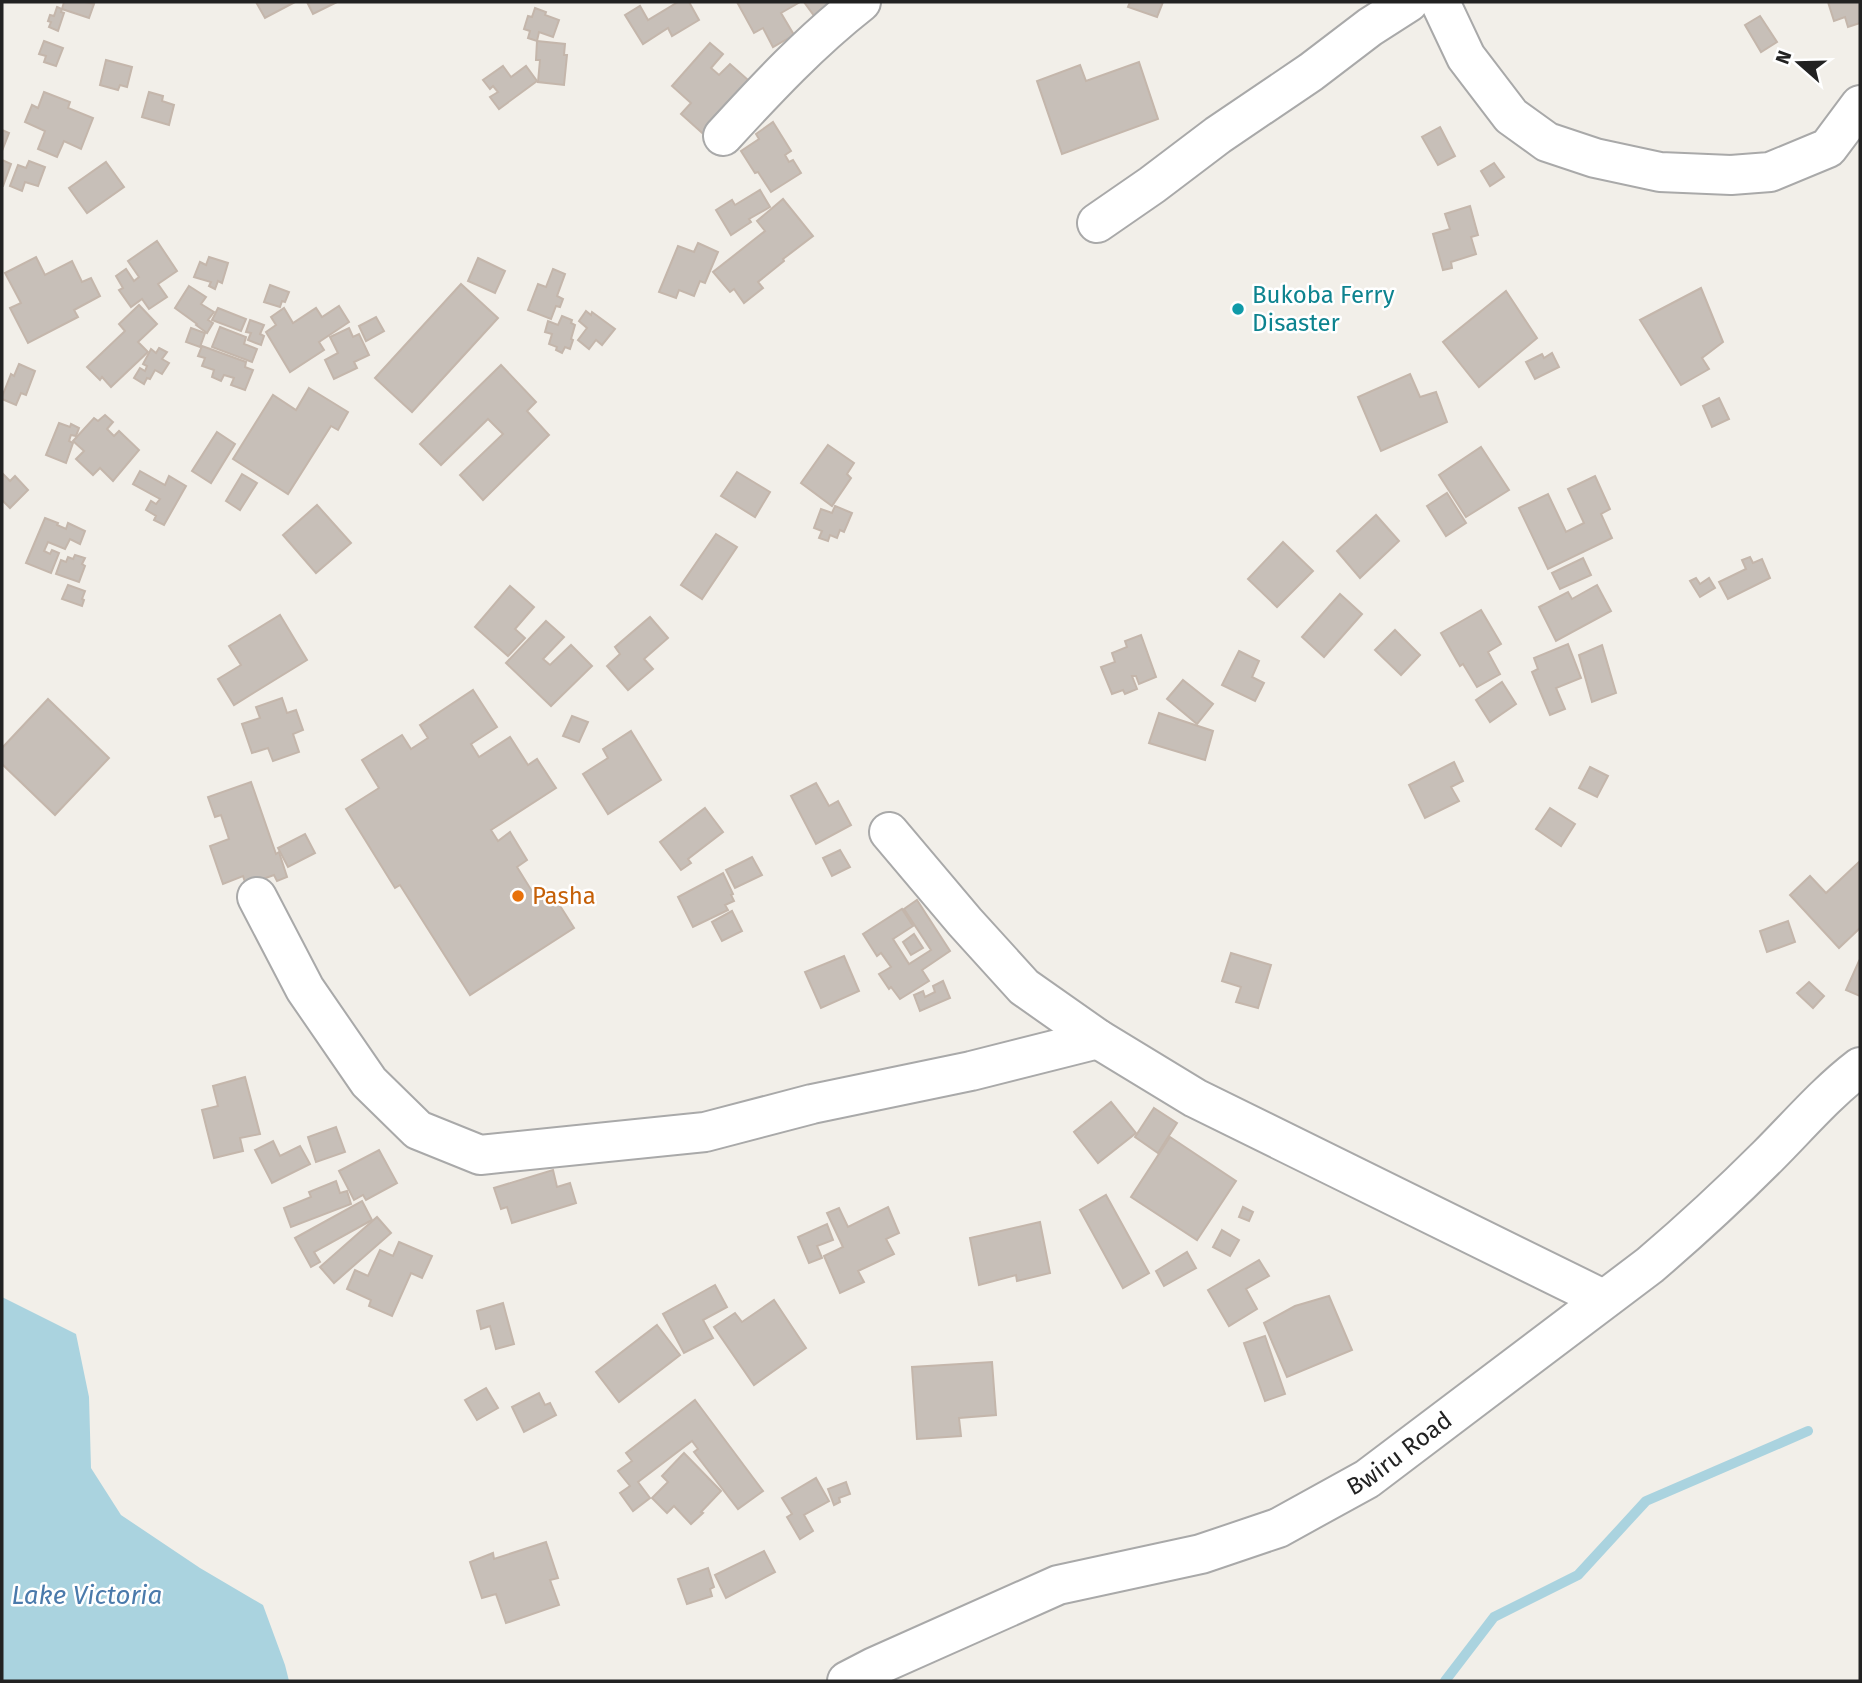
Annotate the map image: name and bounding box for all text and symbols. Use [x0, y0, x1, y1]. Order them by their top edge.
north arrow [1764, 28, 1834, 98]
text: N [1771, 47, 1796, 67]
place label: Bukoba Ferry Disaster [1252, 281, 1395, 337]
marker: Bukoba Ferry Disaster [1230, 301, 1246, 317]
place label: Pasha [532, 882, 596, 910]
marker: Pasha [510, 888, 526, 904]
street label: Bwiru Road [1342, 1406, 1457, 1501]
water label: Lake Victoria [12, 1580, 162, 1611]

